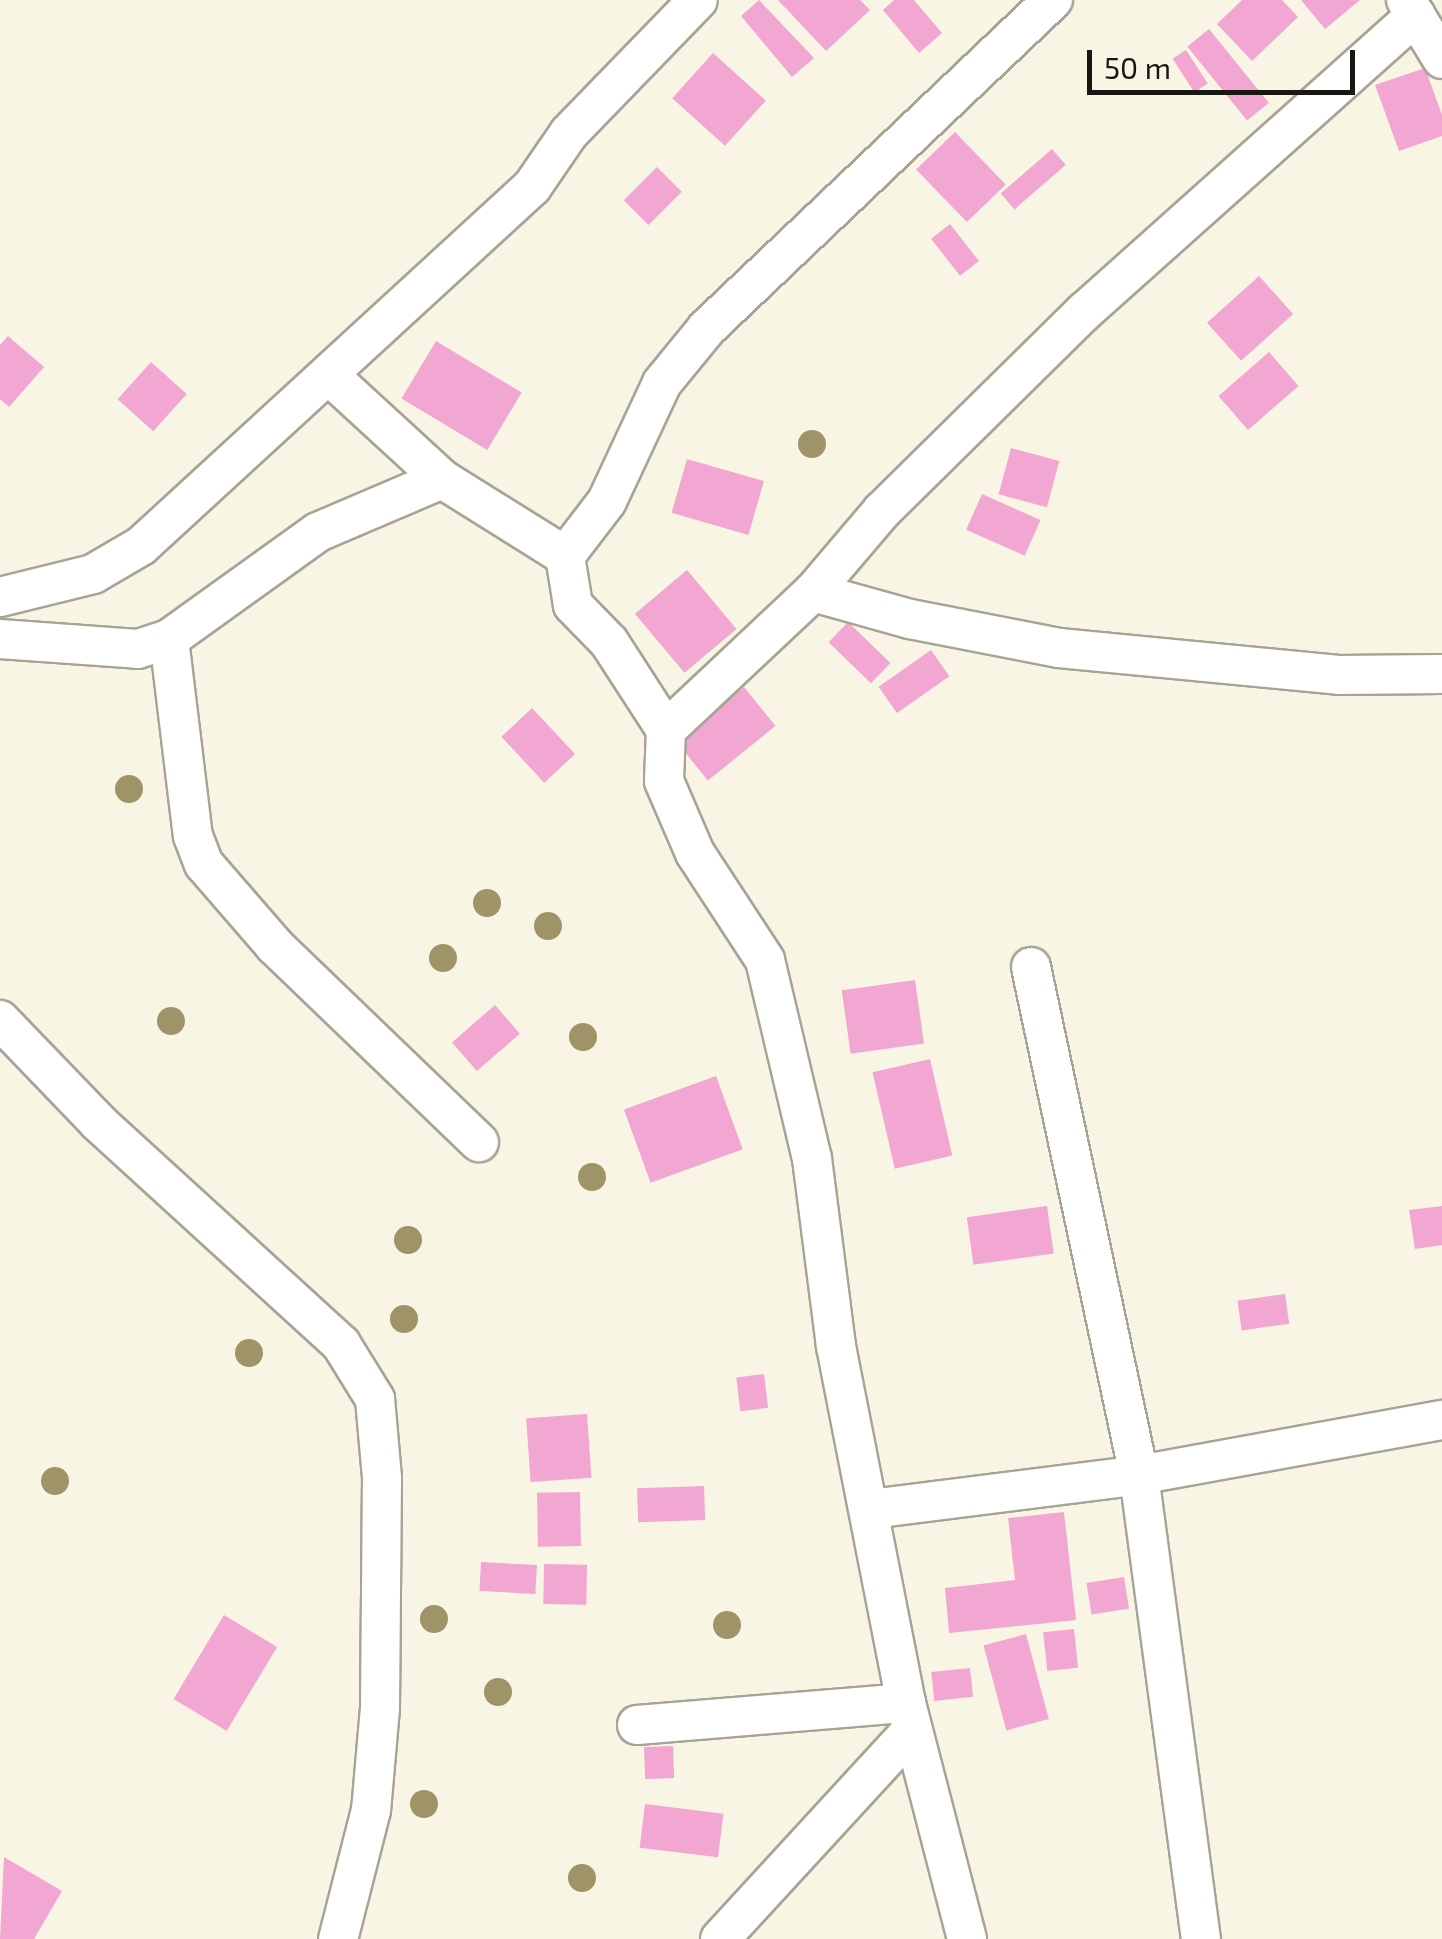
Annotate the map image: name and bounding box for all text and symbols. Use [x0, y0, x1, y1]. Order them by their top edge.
scale bar [1092, 30, 1360, 92]
text: 50 m [1104, 49, 1171, 85]

